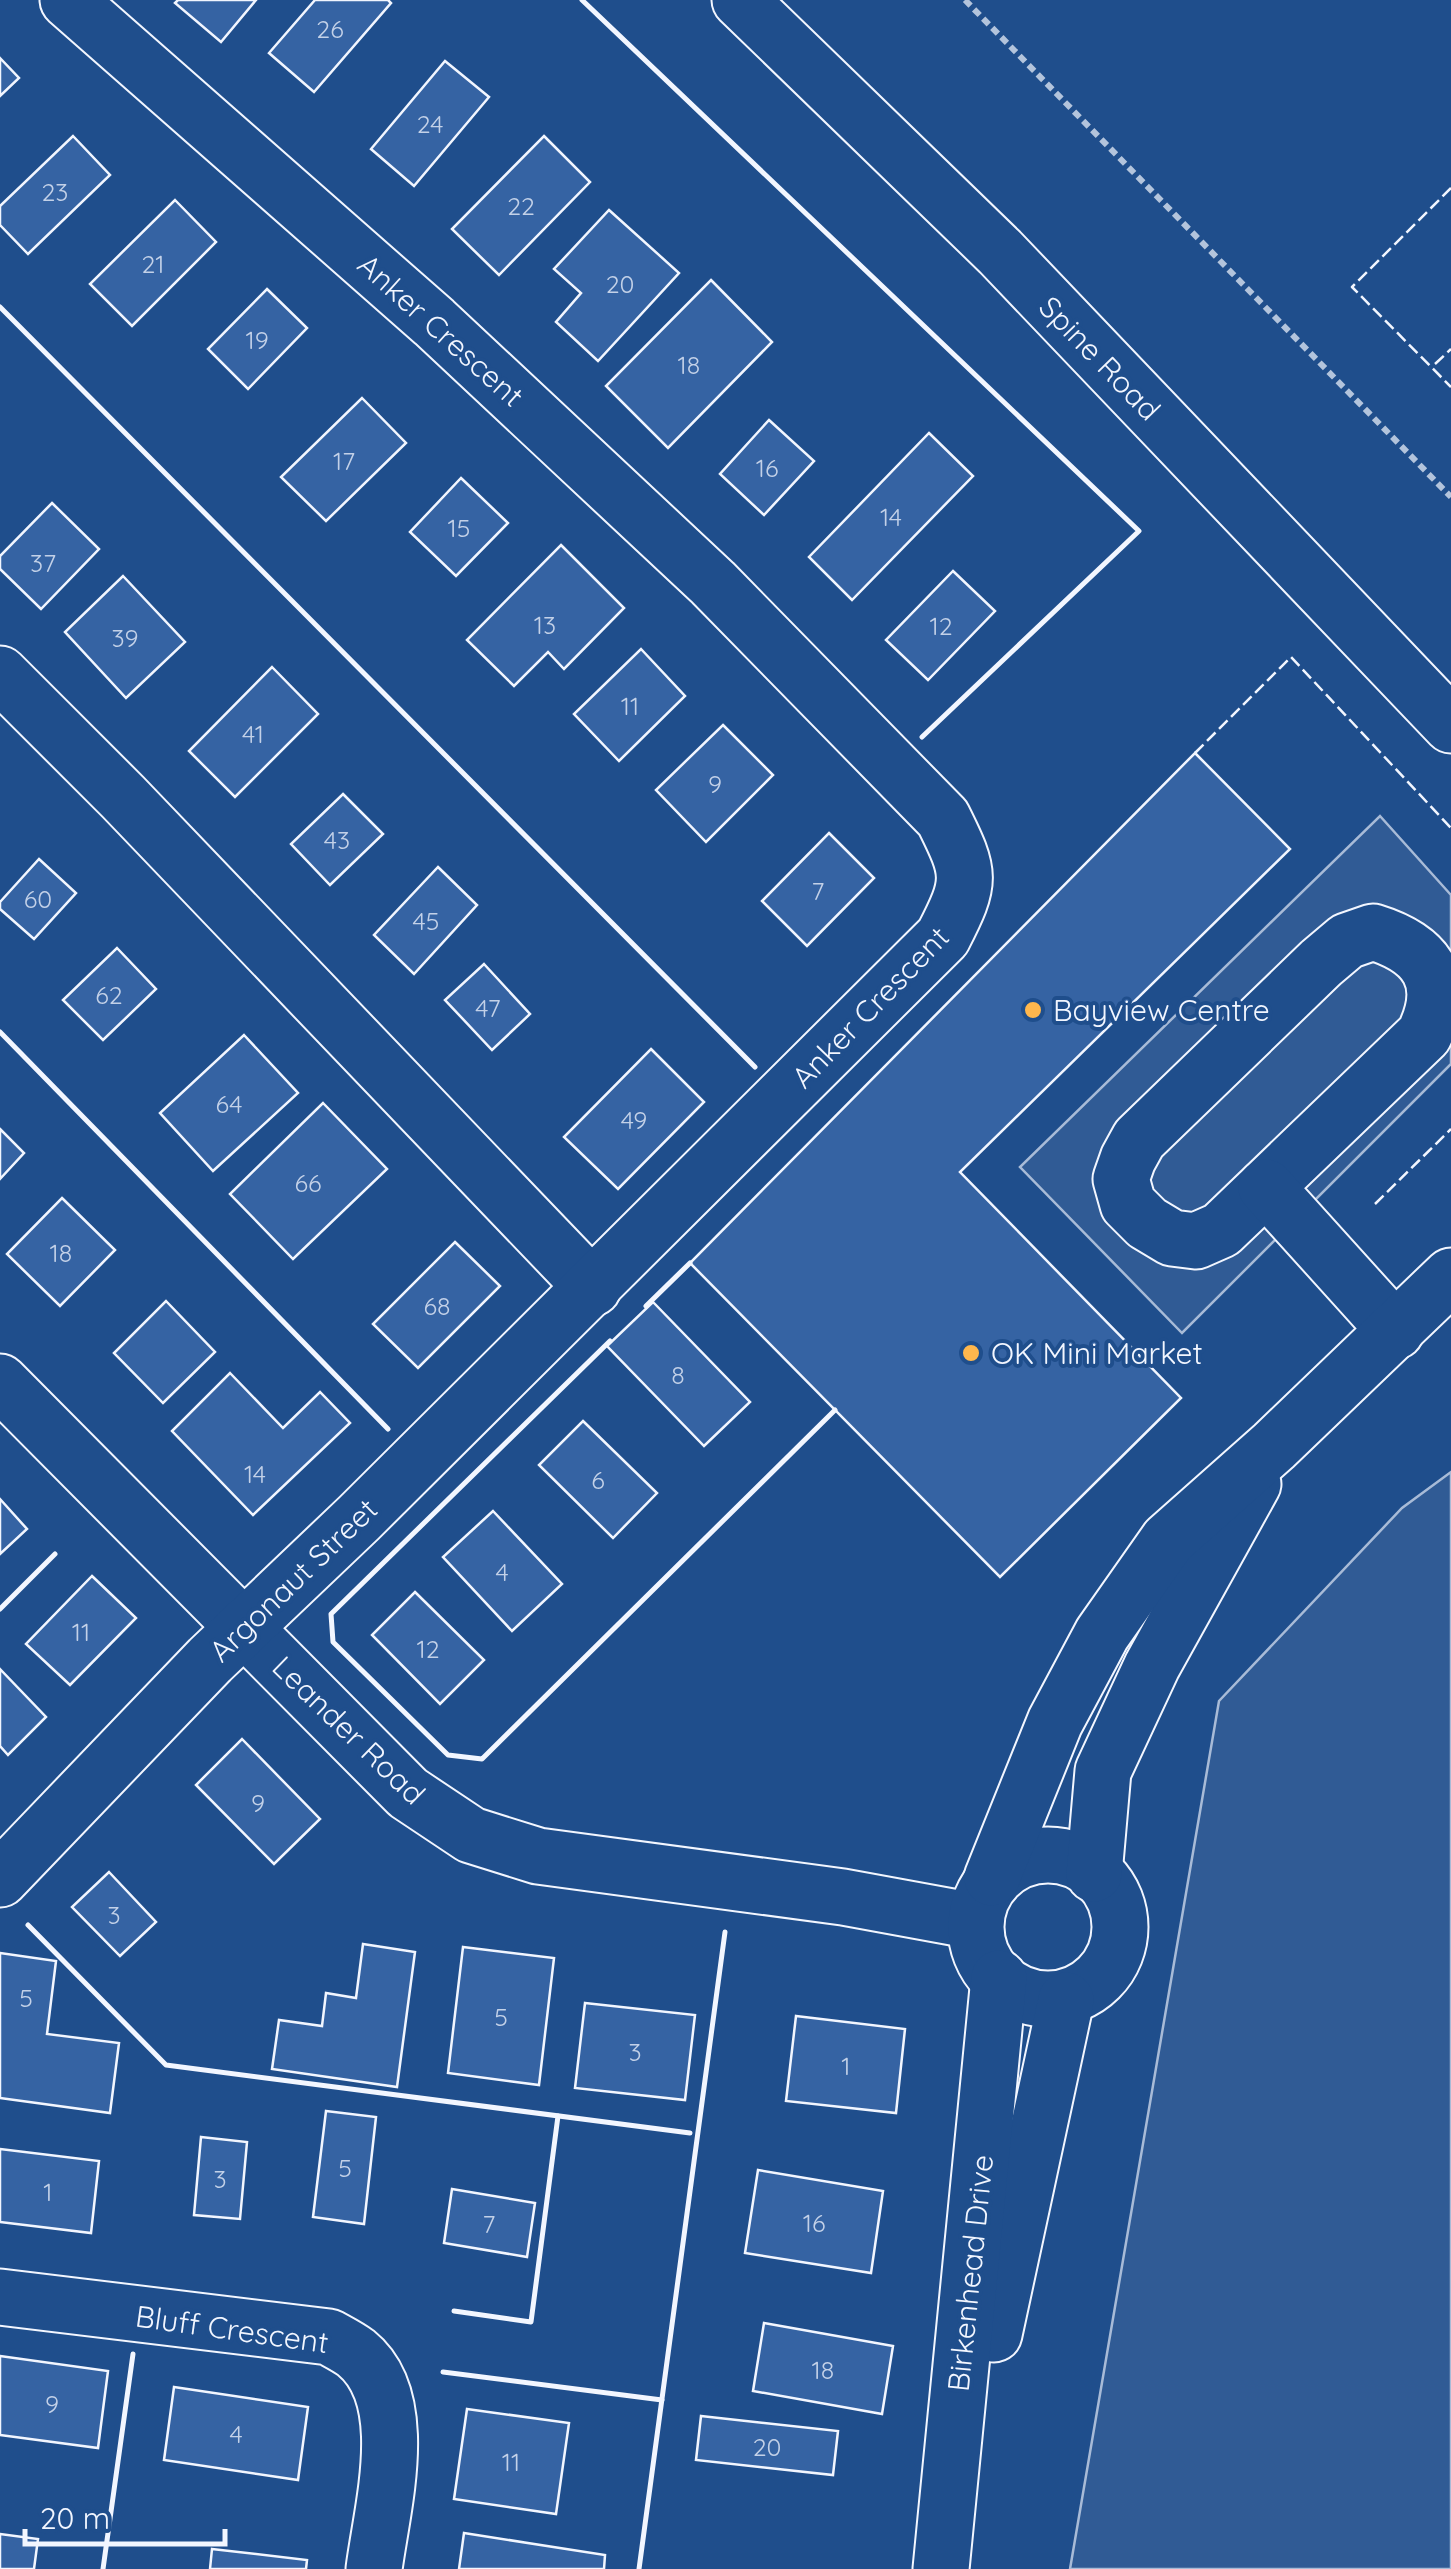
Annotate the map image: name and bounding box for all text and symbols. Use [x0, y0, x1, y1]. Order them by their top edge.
house number: 26 [316, 13, 344, 44]
house number: 24 [417, 108, 443, 139]
house number: 23 [42, 176, 68, 207]
house number: 22 [507, 190, 535, 221]
street label: Anker Crescent [350, 246, 532, 414]
house number: 21 [141, 248, 165, 279]
house number: 20 [606, 268, 634, 299]
street label: Spine Road [1031, 288, 1169, 428]
house number: 19 [245, 324, 269, 355]
house number: 18 [678, 349, 700, 380]
house number: 17 [333, 445, 355, 476]
house number: 16 [756, 452, 778, 483]
house number: 14 [880, 501, 902, 532]
house number: 15 [448, 512, 470, 543]
house number: 37 [30, 547, 56, 578]
house number: 13 [534, 609, 556, 640]
house number: 12 [929, 610, 953, 641]
house number: 39 [111, 622, 139, 653]
house number: 11 [621, 690, 639, 721]
house number: 41 [242, 718, 264, 749]
house number: 9 [708, 768, 722, 799]
house number: 43 [324, 824, 350, 855]
house number: 7 [812, 875, 825, 906]
house number: 60 [24, 883, 52, 914]
house number: 45 [413, 905, 440, 936]
street label: Anker Crescent [783, 918, 957, 1096]
house number: 62 [95, 979, 123, 1010]
place label: Bayview Centre [1053, 991, 1270, 1029]
house number: 47 [475, 992, 501, 1023]
marker: Bayview Centre [1022, 999, 1044, 1021]
house number: 64 [215, 1088, 243, 1119]
house number: 49 [621, 1104, 647, 1135]
house number: 66 [295, 1167, 321, 1198]
house number: 18 [50, 1237, 72, 1268]
house number: 68 [424, 1290, 450, 1321]
place label: OK Mini Market [991, 1334, 1203, 1372]
marker: OK Mini Market [960, 1342, 982, 1364]
house number: 8 [671, 1359, 685, 1390]
house number: 14 [244, 1458, 266, 1489]
house number: 6 [591, 1464, 605, 1495]
street label: Argonaut Street [201, 1490, 385, 1670]
house number: 4 [495, 1556, 509, 1587]
house number: 11 [72, 1616, 90, 1647]
house number: 12 [416, 1633, 440, 1664]
street label: Leander Road [265, 1648, 433, 1812]
house number: 9 [251, 1787, 265, 1818]
house number: 3 [107, 1899, 121, 1930]
house number: 5 [19, 1982, 33, 2013]
house number: 5 [494, 2001, 508, 2032]
house number: 3 [628, 2036, 642, 2067]
house number: 1 [841, 2050, 851, 2081]
house number: 5 [338, 2152, 352, 2183]
street label: Birkenhead Drive [939, 2153, 1001, 2393]
house number: 3 [213, 2163, 227, 2194]
house number: 1 [43, 2176, 53, 2207]
house number: 16 [803, 2207, 825, 2238]
house number: 7 [483, 2208, 496, 2239]
street label: Bluff Crescent [133, 2297, 331, 2361]
house number: 18 [812, 2354, 834, 2385]
house number: 9 [45, 2388, 59, 2419]
house number: 4 [229, 2418, 243, 2449]
house number: 20 [753, 2431, 781, 2462]
house number: 11 [502, 2446, 520, 2477]
scale bar [25, 2484, 225, 2546]
text: 20 m [40, 2499, 110, 2537]

